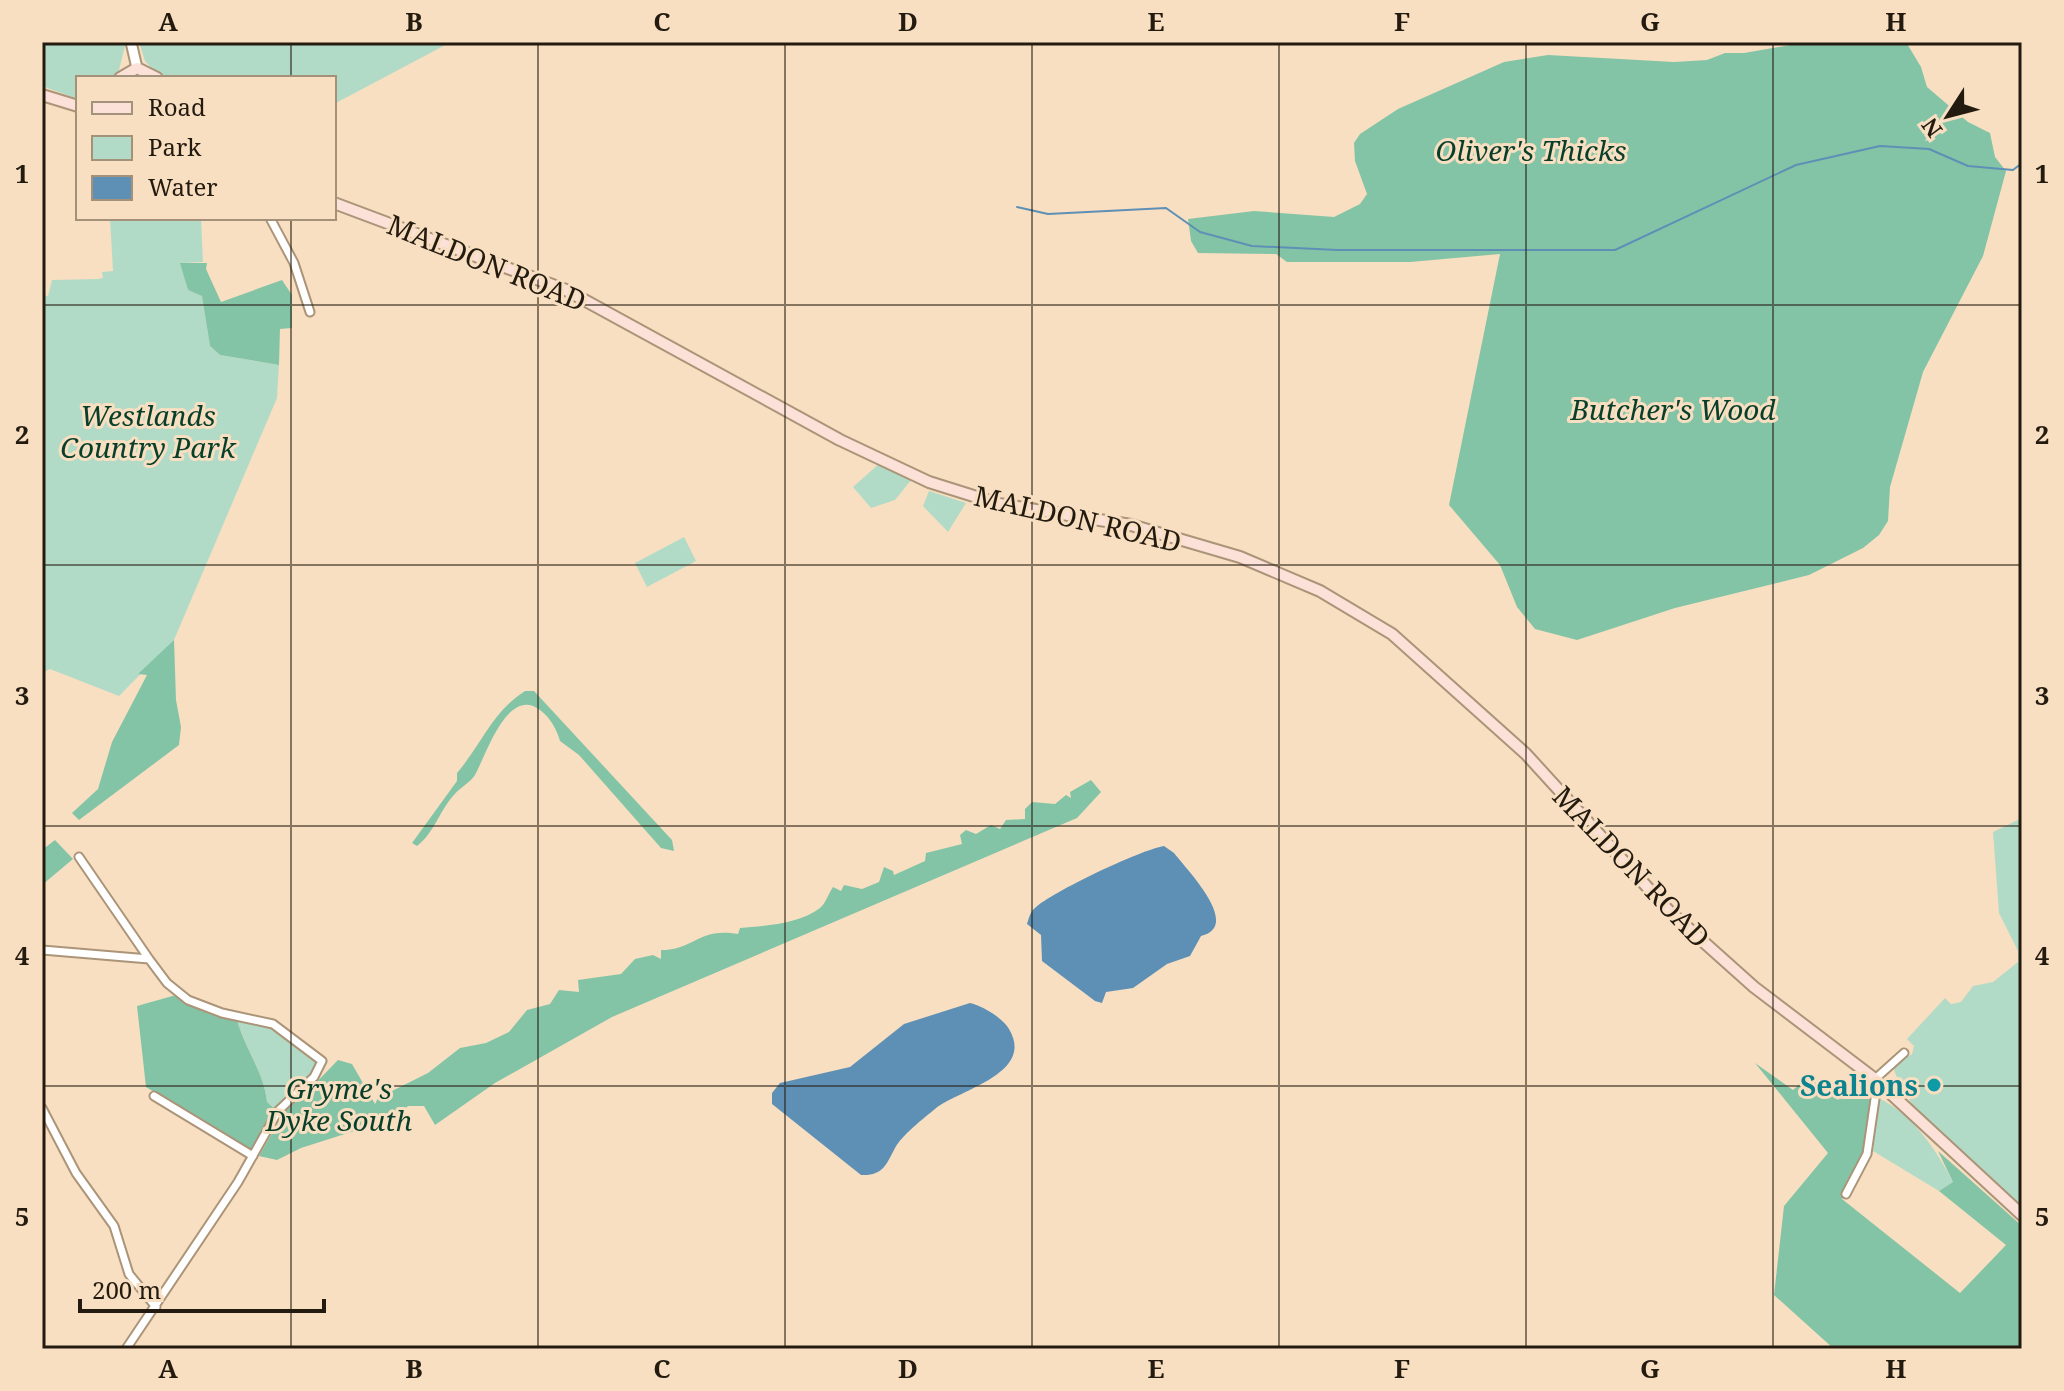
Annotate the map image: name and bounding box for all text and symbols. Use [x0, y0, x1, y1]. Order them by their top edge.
text: A [158, 3, 178, 39]
text: B [405, 3, 423, 39]
text: C [653, 3, 671, 39]
text: D [898, 3, 918, 39]
text: E [1148, 3, 1165, 39]
text: F [1394, 3, 1410, 39]
text: G [1640, 3, 1660, 39]
text: H [1885, 3, 1907, 39]
legend [76, 76, 336, 220]
north arrow [1908, 76, 1988, 156]
text: Road [148, 90, 206, 123]
text: N [1914, 113, 1948, 144]
text: Park [148, 130, 202, 163]
park label: Oliver's Thicks [1435, 131, 1627, 169]
text: 1 [15, 155, 29, 191]
text: 1 [2035, 155, 2049, 191]
text: Water [148, 170, 218, 203]
street label: MALDON ROAD [382, 205, 592, 319]
park label: Butcher's Wood [1569, 390, 1776, 428]
park label: Westlands Country Park [60, 396, 237, 466]
text: 2 [15, 416, 29, 452]
text: 2 [2035, 416, 2049, 452]
street label: MALDON ROAD [971, 476, 1185, 560]
text: 3 [15, 677, 29, 713]
text: 3 [2035, 677, 2049, 713]
street label: MALDON ROAD [1545, 777, 1719, 955]
text: 4 [15, 937, 30, 973]
text: 4 [2035, 937, 2050, 973]
place label: Sealions [1800, 1066, 1918, 1104]
park label: Gryme's Dyke South [265, 1069, 413, 1139]
marker: Sealions [1925, 1076, 1943, 1094]
text: 5 [15, 1198, 29, 1234]
text: 5 [2035, 1198, 2049, 1234]
scale bar [80, 1263, 324, 1313]
text: 200 m [92, 1273, 161, 1306]
text: A [158, 1350, 178, 1386]
text: B [405, 1350, 423, 1386]
text: C [653, 1350, 671, 1386]
text: D [898, 1350, 918, 1386]
text: E [1148, 1350, 1165, 1386]
text: F [1394, 1350, 1410, 1386]
text: G [1640, 1350, 1660, 1386]
text: H [1885, 1350, 1907, 1386]

